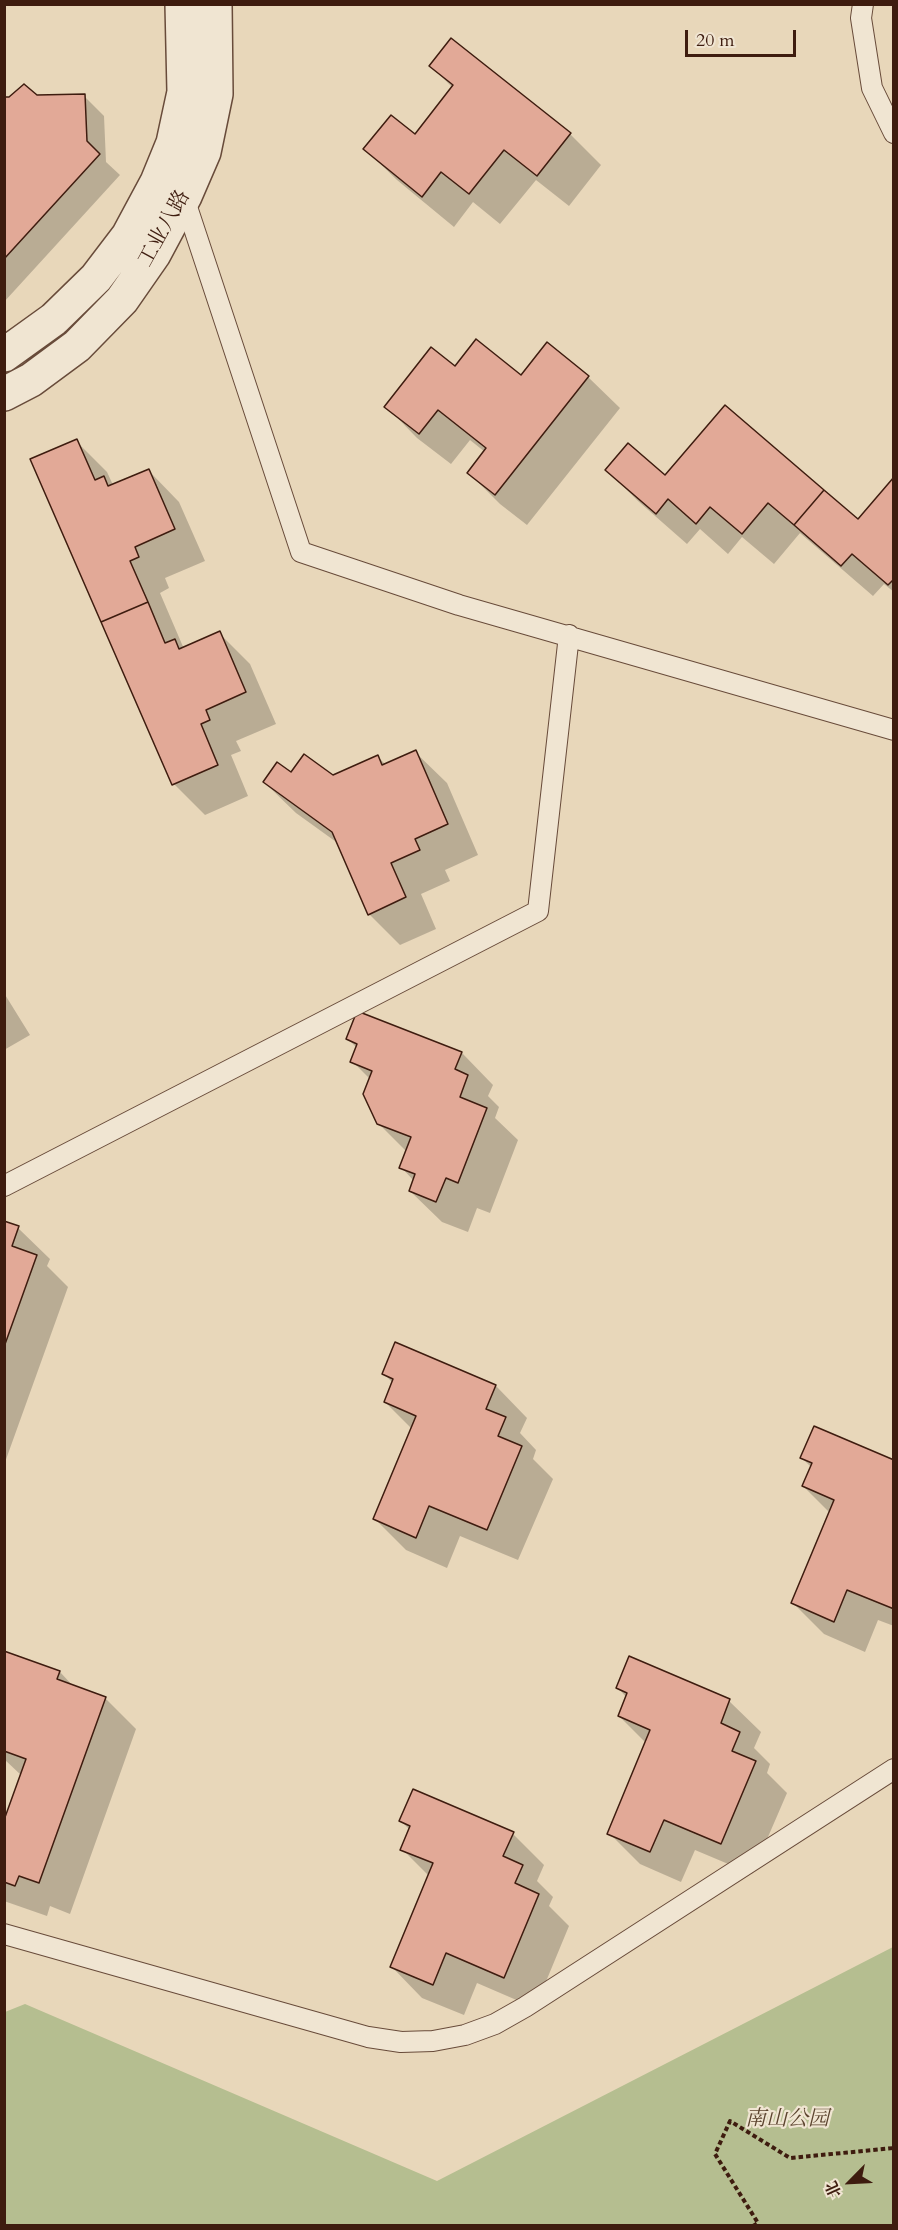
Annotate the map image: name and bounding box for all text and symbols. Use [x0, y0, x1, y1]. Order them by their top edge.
scale bar [688, 18, 799, 56]
text: 20 m [696, 28, 735, 53]
street label: 工业八路 [134, 186, 196, 272]
park label: 南山公园 [745, 2107, 829, 2133]
north arrow [820, 2152, 880, 2212]
text: 北 [820, 2178, 847, 2201]

